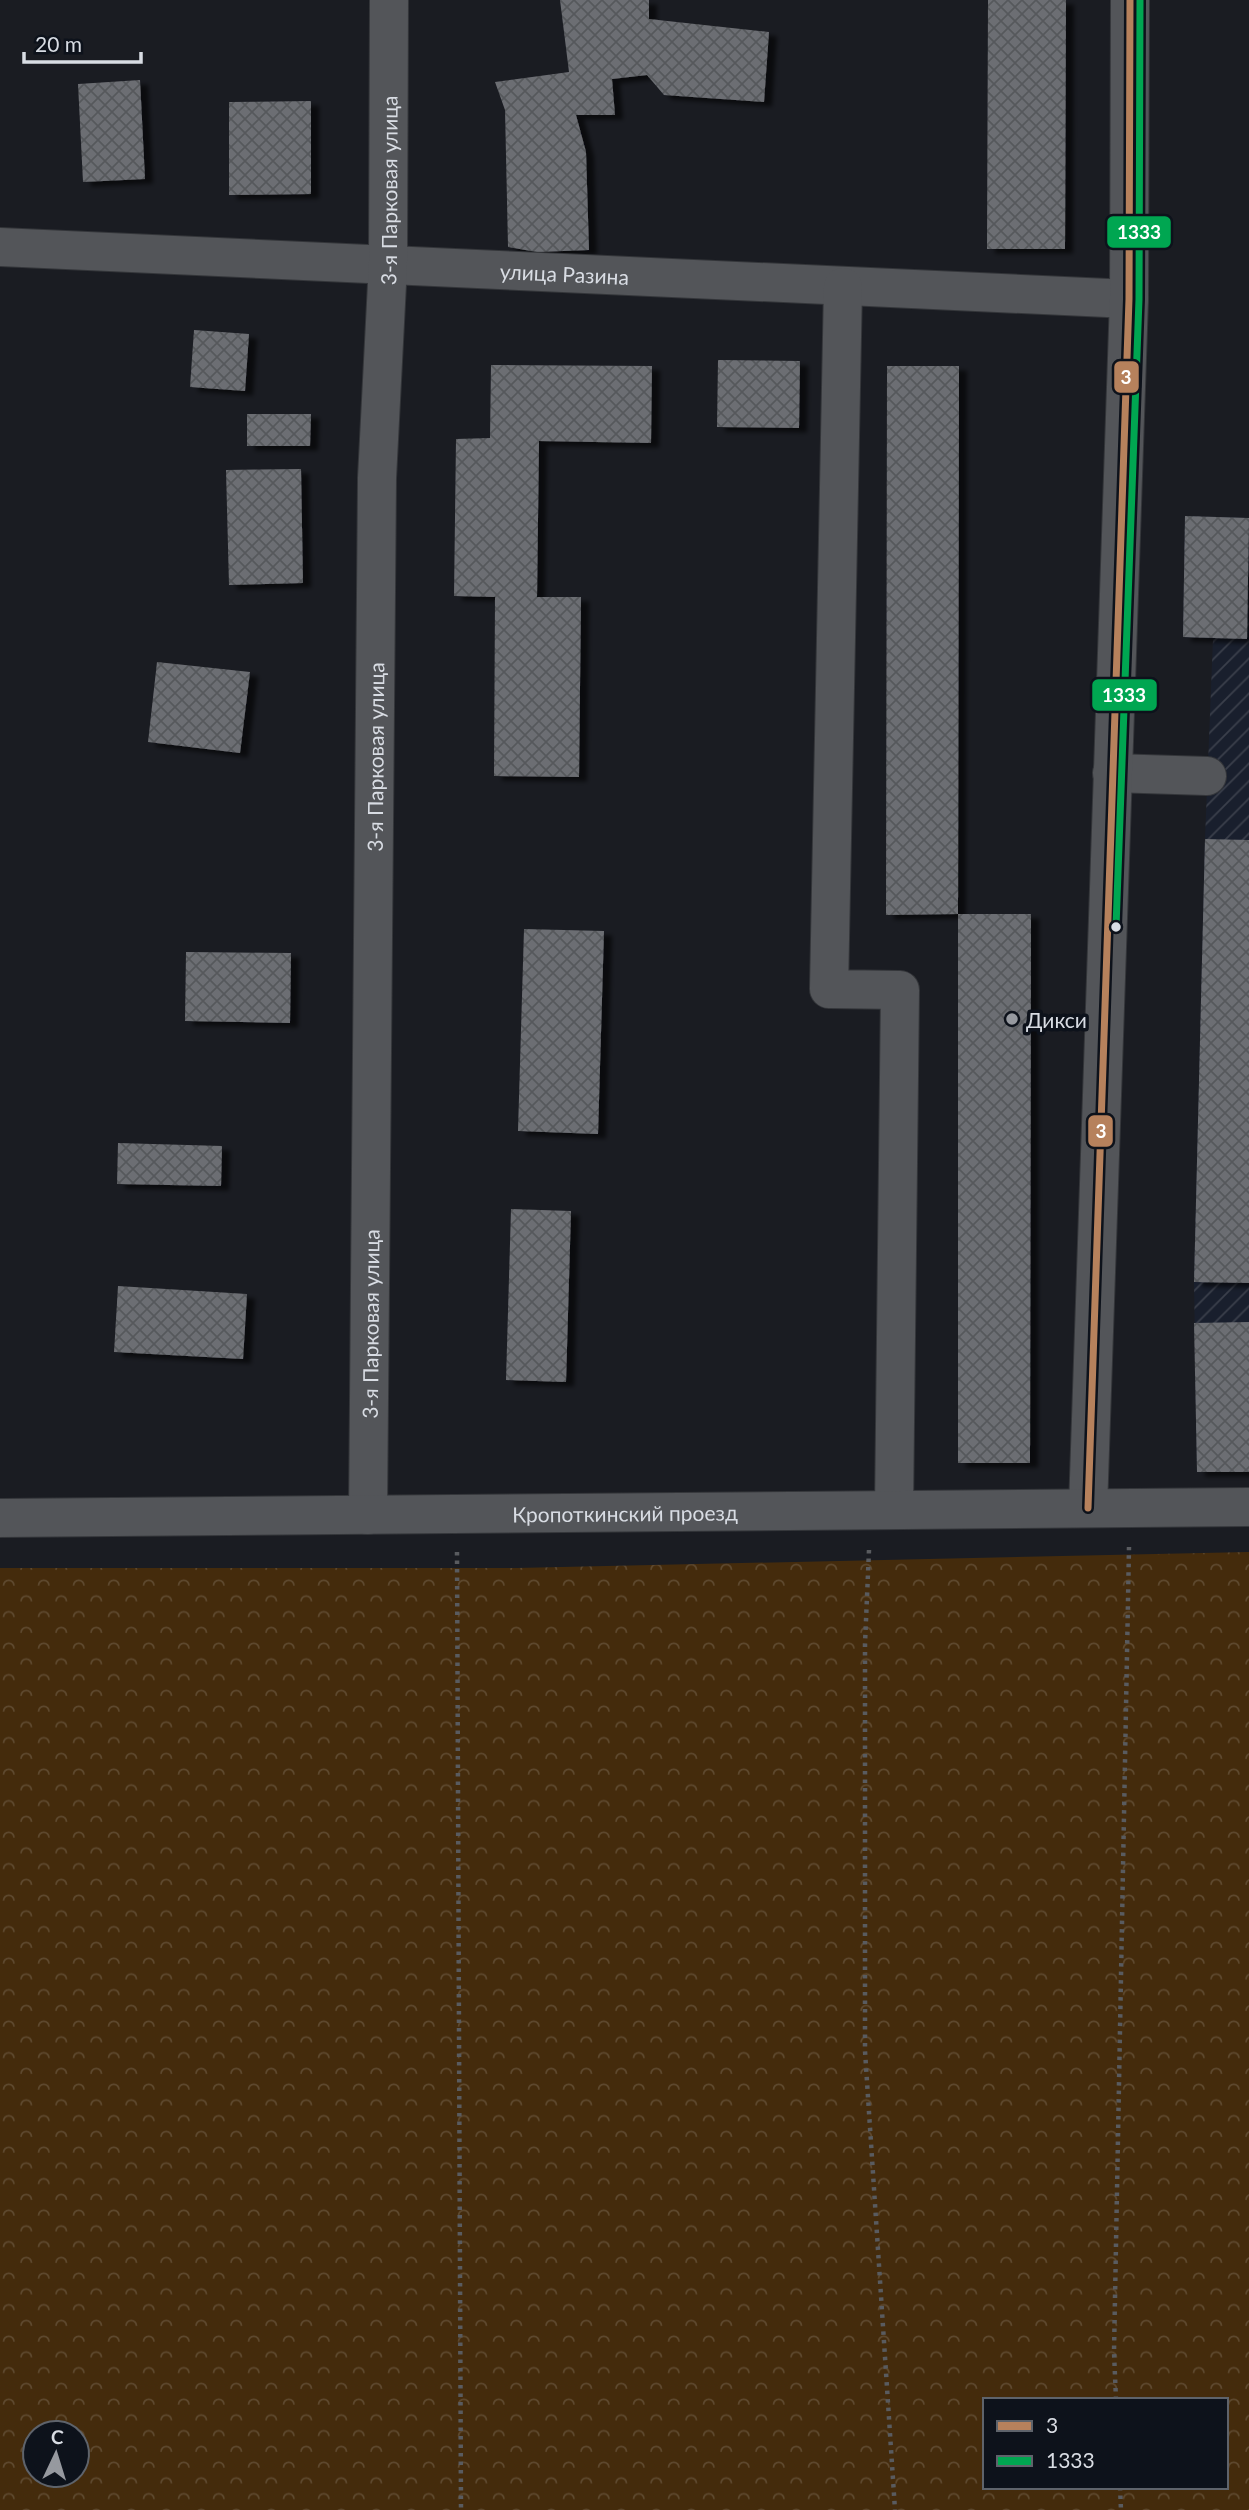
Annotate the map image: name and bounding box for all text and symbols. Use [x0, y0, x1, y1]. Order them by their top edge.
scale bar [24, 21, 142, 65]
text: 20 m [35, 31, 82, 56]
street label: 3-я Парковая улица [374, 96, 401, 286]
line badge: 1333 [1106, 215, 1172, 249]
text: 1333 [1117, 220, 1161, 243]
street label: улица Разина [499, 258, 630, 288]
line badge: 3 [1113, 360, 1140, 394]
text: 3 [1120, 365, 1132, 388]
street label: 3-я Парковая улица [361, 662, 388, 852]
line badge: 1333 [1091, 678, 1158, 712]
text: 1333 [1102, 683, 1146, 706]
unlabelled marker [1109, 920, 1123, 934]
place label: Дикси [1026, 1007, 1087, 1032]
marker: Дикси [1004, 1011, 1020, 1027]
line badge: 3 [1087, 1114, 1114, 1148]
text: 3 [1095, 1119, 1107, 1142]
street label: 3-я Парковая улица [356, 1229, 383, 1419]
street label: Кропоткинский проезд [512, 1499, 738, 1526]
legend [983, 2398, 1228, 2489]
text: 3 [1046, 2412, 1058, 2437]
north arrow [21, 2419, 91, 2489]
text: С [50, 2425, 65, 2448]
text: 1333 [1046, 2447, 1095, 2472]

